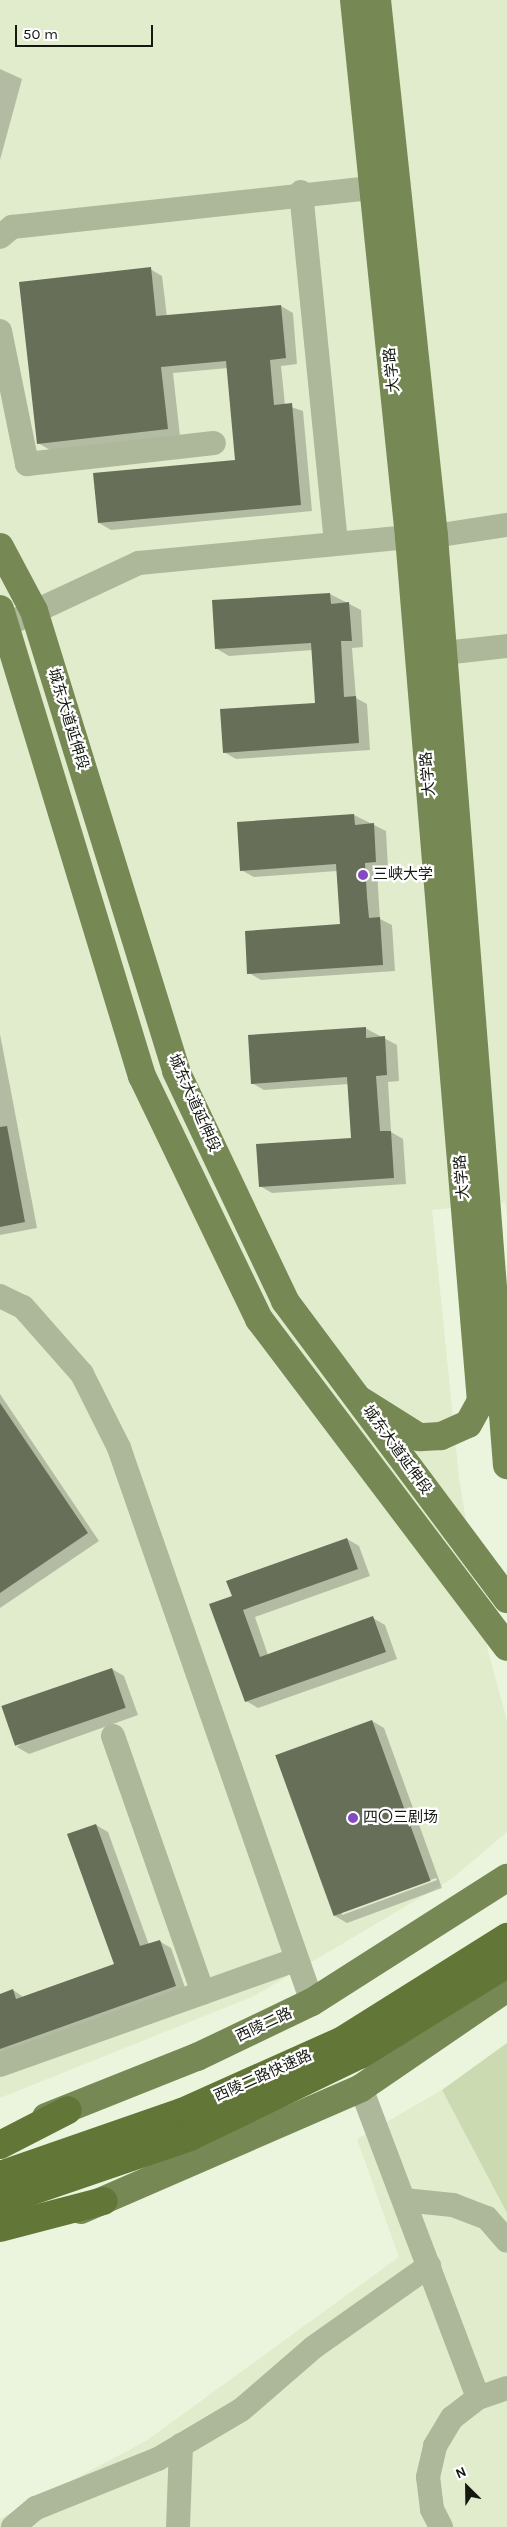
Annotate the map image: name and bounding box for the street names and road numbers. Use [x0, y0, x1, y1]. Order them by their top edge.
street label: 大学路 [381, 347, 403, 393]
street label: 城东大道延伸段 [44, 666, 92, 772]
street label: 大学路 [417, 751, 439, 797]
street label: 城东大道延伸段 [164, 1051, 224, 1155]
street label: 大学路 [451, 1154, 473, 1200]
street label: 城东大道延伸段 [359, 1402, 435, 1498]
street label: 西陵二路 [233, 2004, 295, 2046]
street label: 西陵二路快速路 [211, 2046, 315, 2106]

